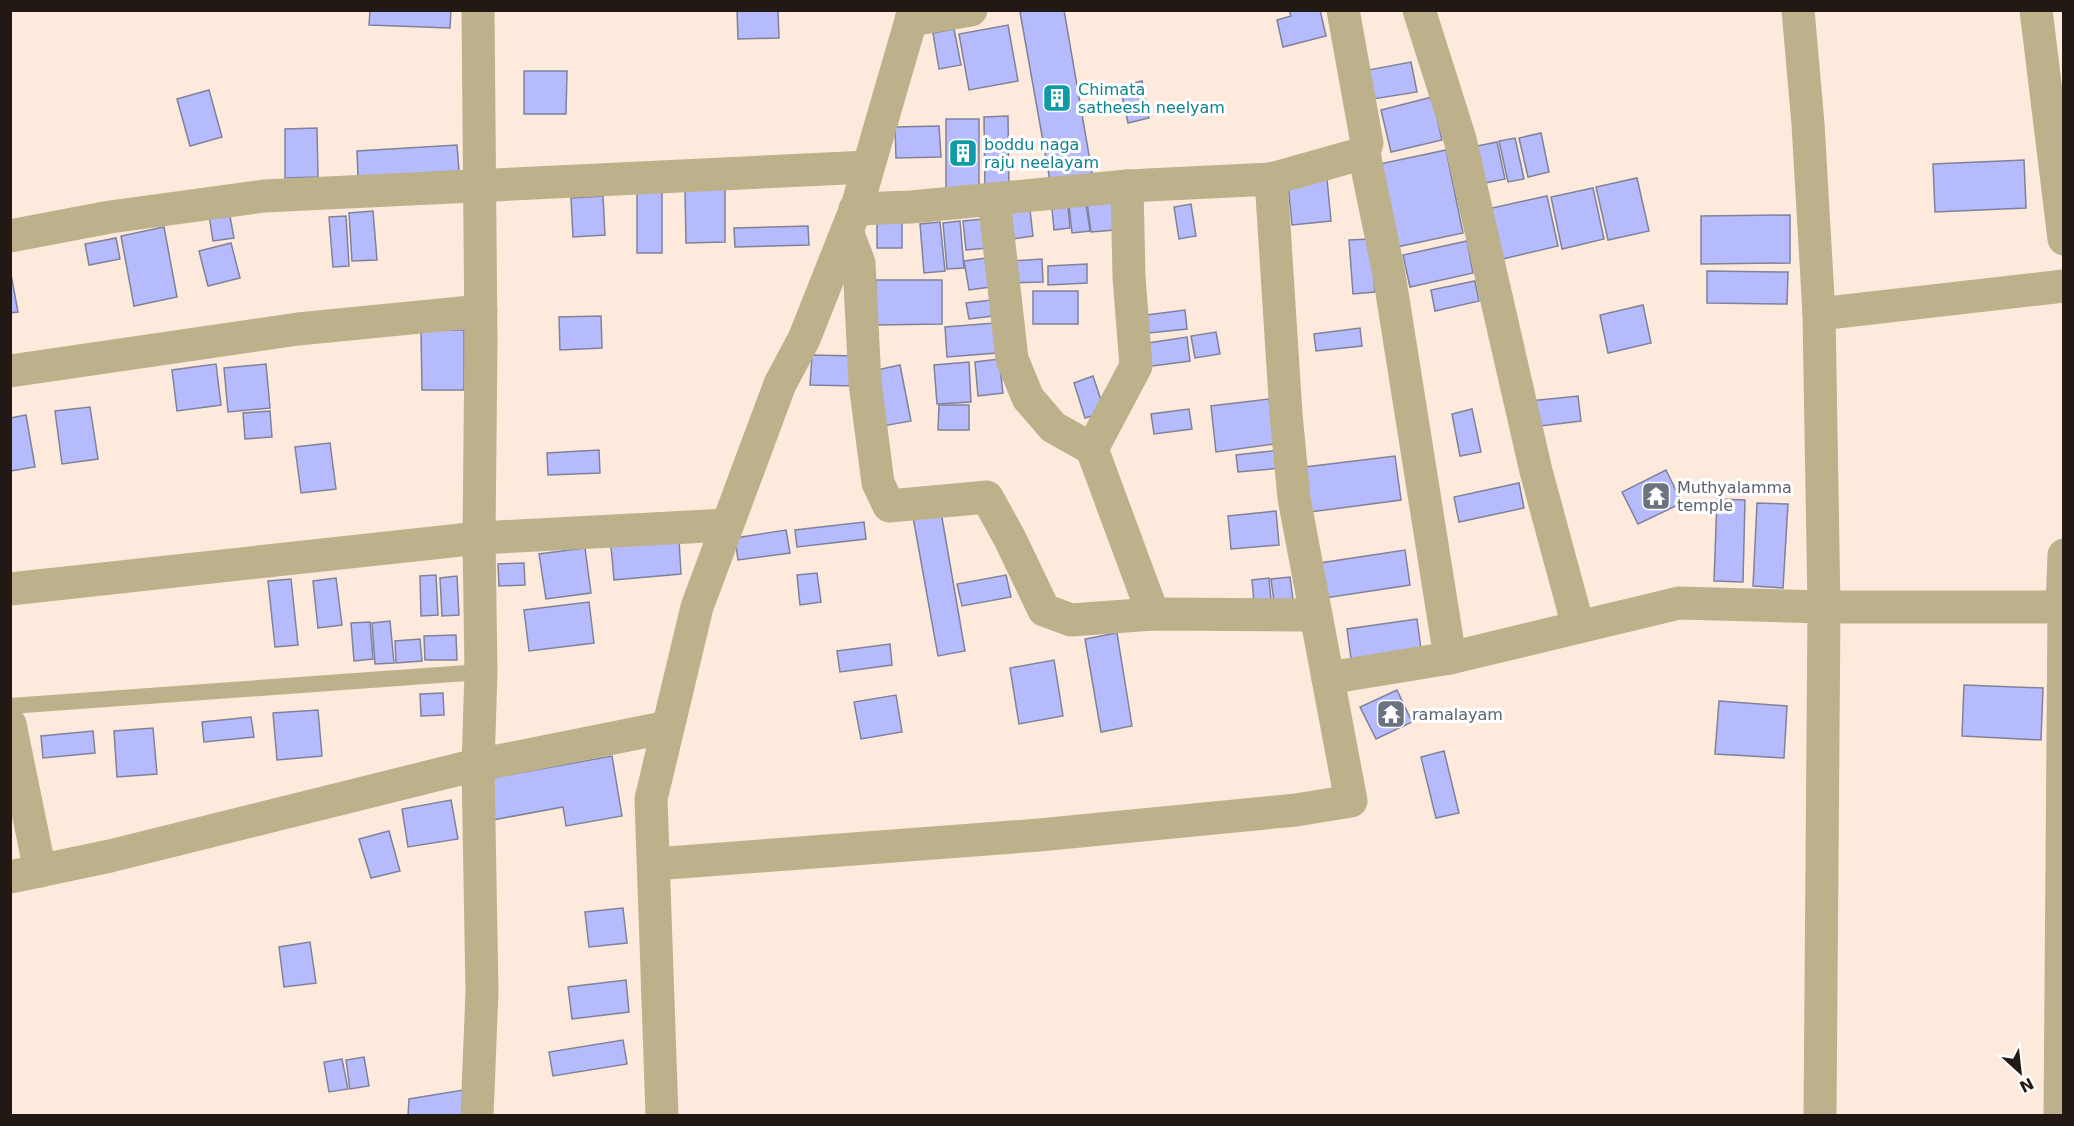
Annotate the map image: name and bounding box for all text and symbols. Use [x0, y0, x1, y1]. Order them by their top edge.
place label: Chimata satheesh neelyam [1078, 80, 1225, 117]
building icon: Chimata satheesh neelyam [1041, 82, 1073, 114]
place label: boddu naga raju neelayam [984, 135, 1099, 172]
building icon: boddu naga raju neelayam [947, 137, 979, 169]
place label: Muthyalamma temple [1677, 478, 1792, 515]
temple icon: Muthyalamma temple [1640, 480, 1672, 512]
temple icon: ramalayam [1375, 698, 1407, 730]
place label: ramalayam [1412, 705, 1503, 724]
north arrow [1990, 1042, 2050, 1102]
text: N [2016, 1073, 2037, 1096]

